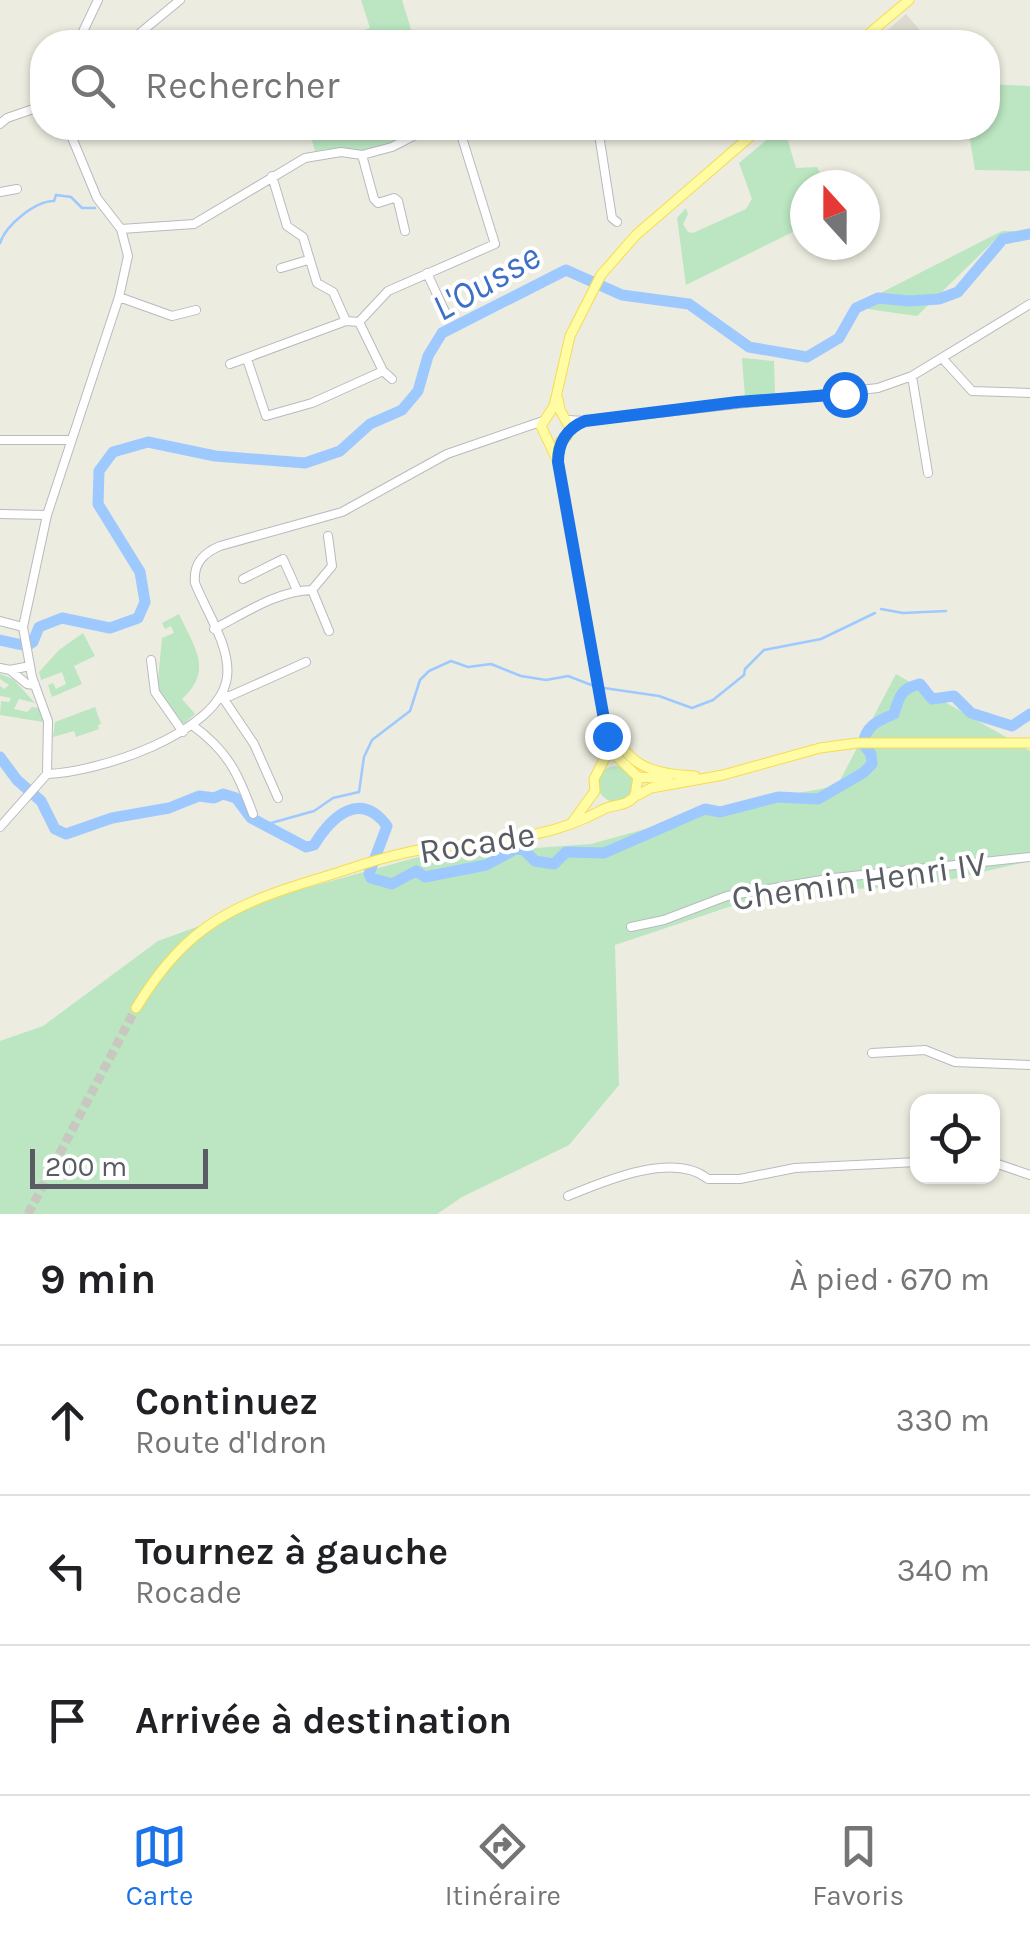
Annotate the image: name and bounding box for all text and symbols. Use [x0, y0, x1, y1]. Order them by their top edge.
search box [30, 30, 1000, 140]
icon: search [65, 58, 120, 113]
text: Rechercher [145, 63, 339, 108]
north arrow [790, 170, 880, 260]
water label: L'Ousse [424, 233, 548, 331]
route start [822, 372, 868, 418]
route end [585, 714, 631, 760]
street label: Rocade [416, 814, 538, 872]
street label: Chemin Henri IV [729, 843, 989, 919]
map controls [910, 1094, 1000, 1184]
button: locate [910, 1094, 1000, 1184]
scale bar [30, 1144, 208, 1188]
text: 200 m [45, 1150, 127, 1183]
text: 9 min [40, 1254, 156, 1304]
text: À pied · 670 m [790, 1261, 990, 1298]
text: Continuez [135, 1379, 318, 1424]
icon: ahead [40, 1393, 95, 1448]
text: 330 m [896, 1402, 990, 1439]
text: Route d'Idron [135, 1424, 327, 1461]
text: Tournez à gauche [135, 1529, 448, 1574]
icon: left [40, 1543, 95, 1598]
text: 340 m [897, 1552, 990, 1589]
text: Rocade [135, 1574, 242, 1611]
icon: arrive [40, 1693, 95, 1748]
text: Arrivée à destination [135, 1698, 512, 1743]
tab: Carte [126, 1819, 193, 1912]
tab: Itinéraire [445, 1819, 561, 1912]
tab: Favoris [812, 1819, 904, 1912]

